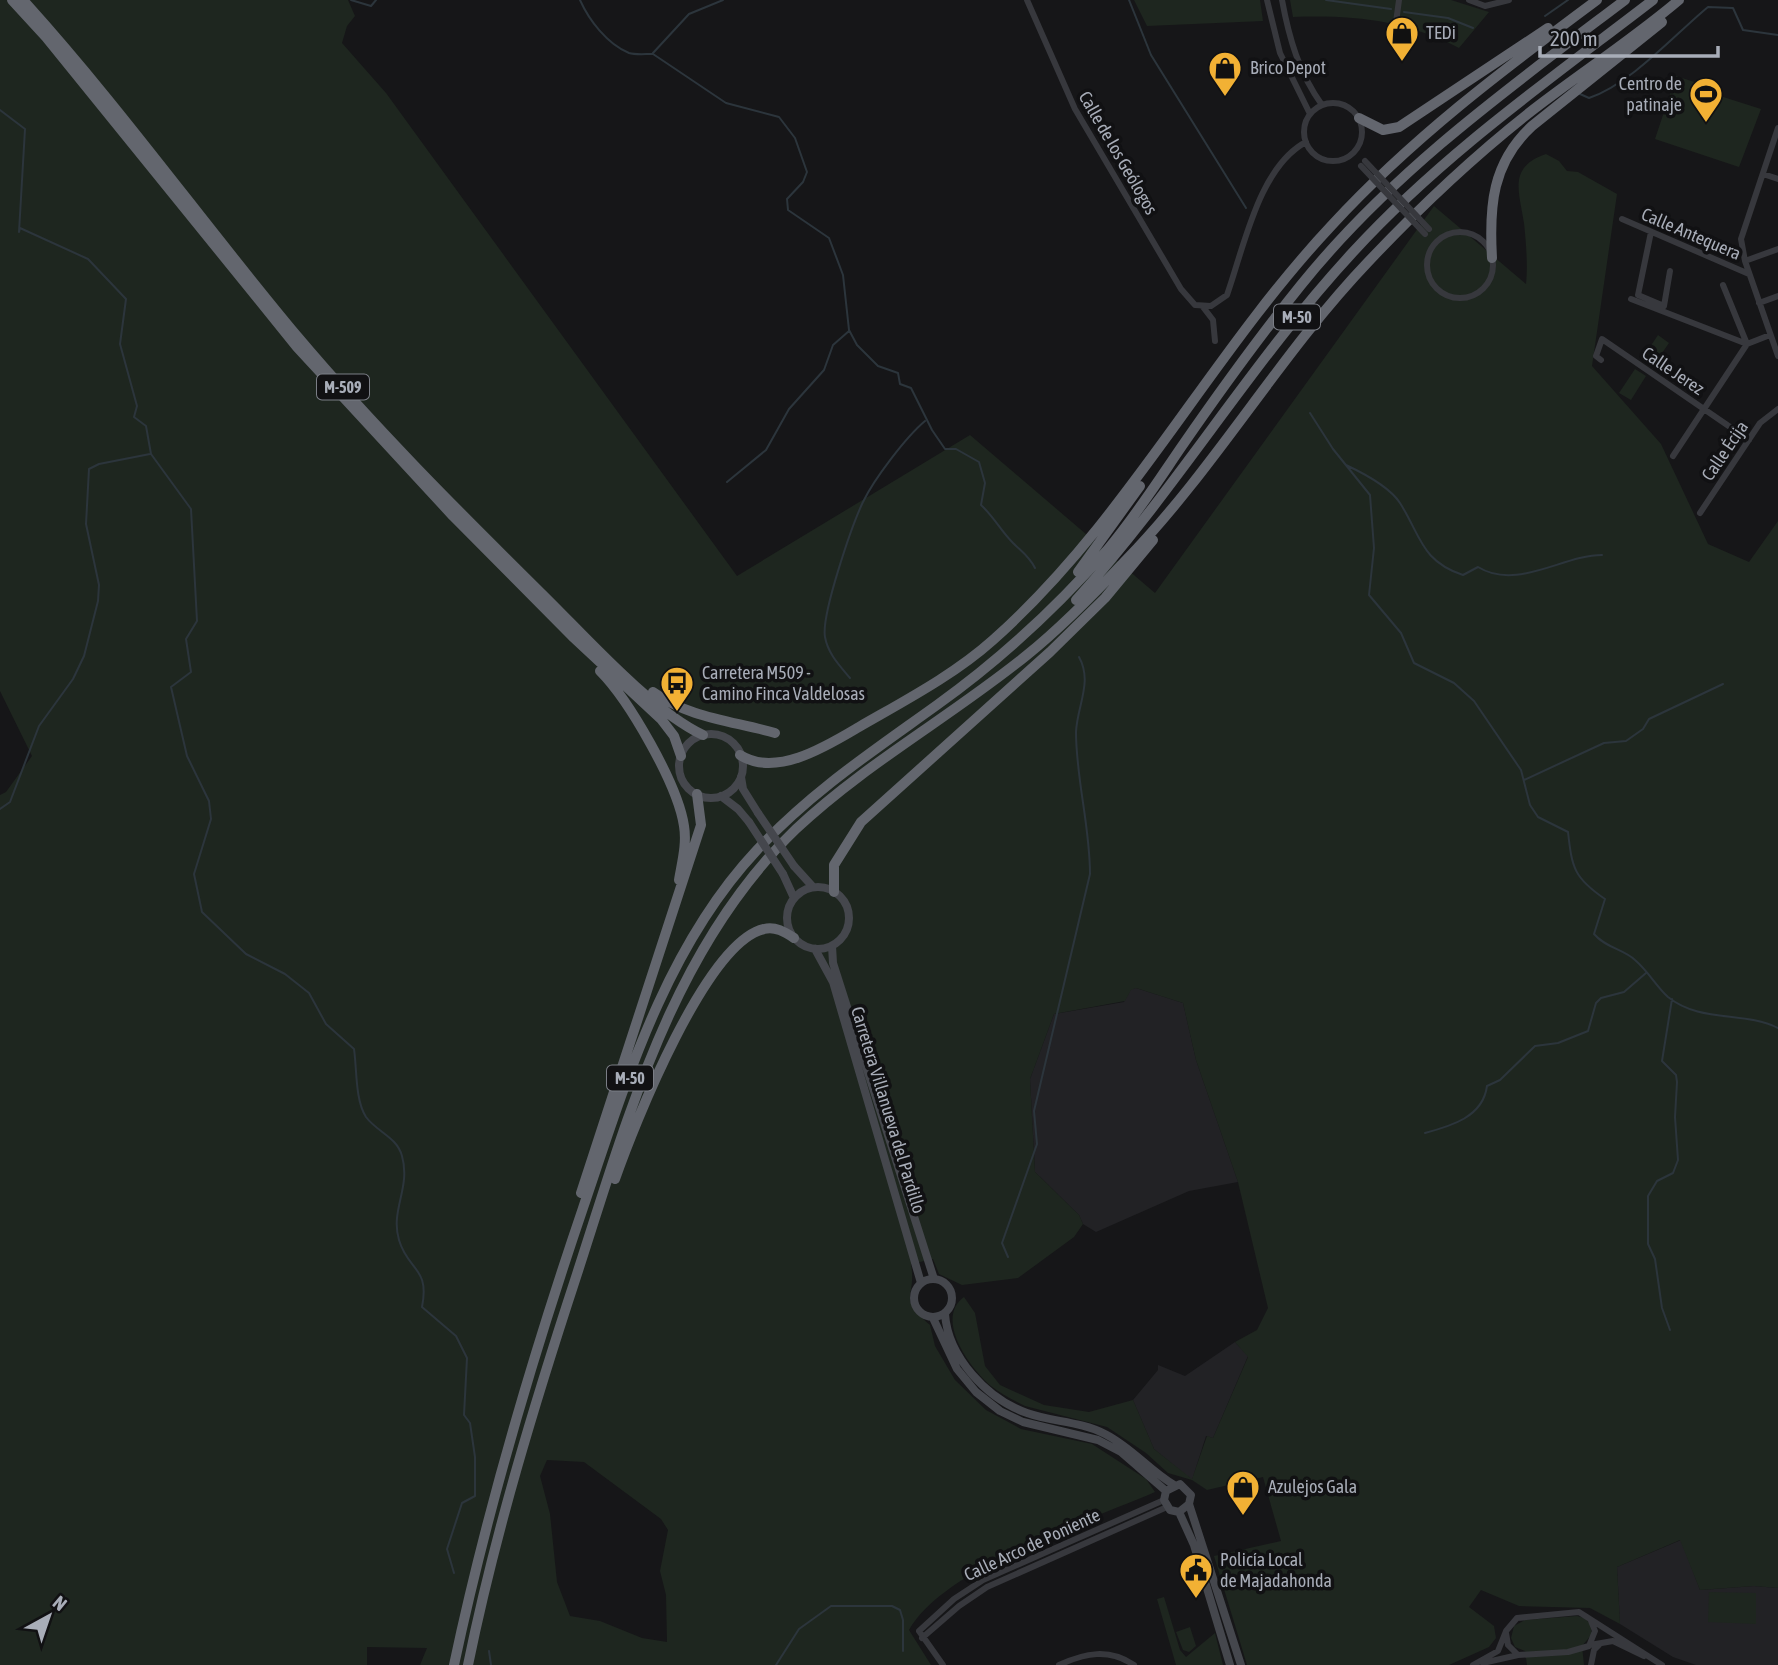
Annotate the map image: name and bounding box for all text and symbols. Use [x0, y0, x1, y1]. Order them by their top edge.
shop icon: TEDi [1383, 14, 1421, 63]
scale bar [1540, 14, 1718, 58]
place label: TEDi [1426, 22, 1456, 43]
text: 200 m [1550, 26, 1598, 50]
shop icon: Brico Depot [1206, 49, 1244, 98]
place label: Brico Depot [1250, 57, 1326, 78]
place label: Centro de patinaje [1619, 73, 1682, 115]
sports icon: Centro de patinaje [1687, 75, 1725, 124]
street label: Calle de los Geólogos [1075, 87, 1162, 218]
street label: Calle Antequera [1638, 203, 1744, 264]
road number: M-50 [1274, 304, 1320, 330]
street label: Calle Jerez [1638, 342, 1709, 399]
road number: M-509 [317, 374, 369, 400]
street label: Calle Écija [1697, 417, 1752, 485]
place label: Carretera M509 - Camino Finca Valdelosas [702, 662, 865, 704]
bus stop icon: Carretera M509 - Camino Finca Valdelosas [658, 664, 696, 713]
street label: Carretera Villanueva del Pardillo [847, 1004, 930, 1216]
road number: M-50 [607, 1066, 653, 1090]
shop icon: Azulejos Gala [1224, 1468, 1262, 1517]
place label: Azulejos Gala [1268, 1476, 1357, 1497]
street label: Calle Arco de Poniente [961, 1504, 1103, 1585]
place label: Policía Local de Majadahonda [1220, 1549, 1332, 1591]
public building icon: Policía Local de Majadahonda [1177, 1551, 1215, 1600]
north arrow [14, 1581, 84, 1651]
text: N [49, 1591, 71, 1615]

